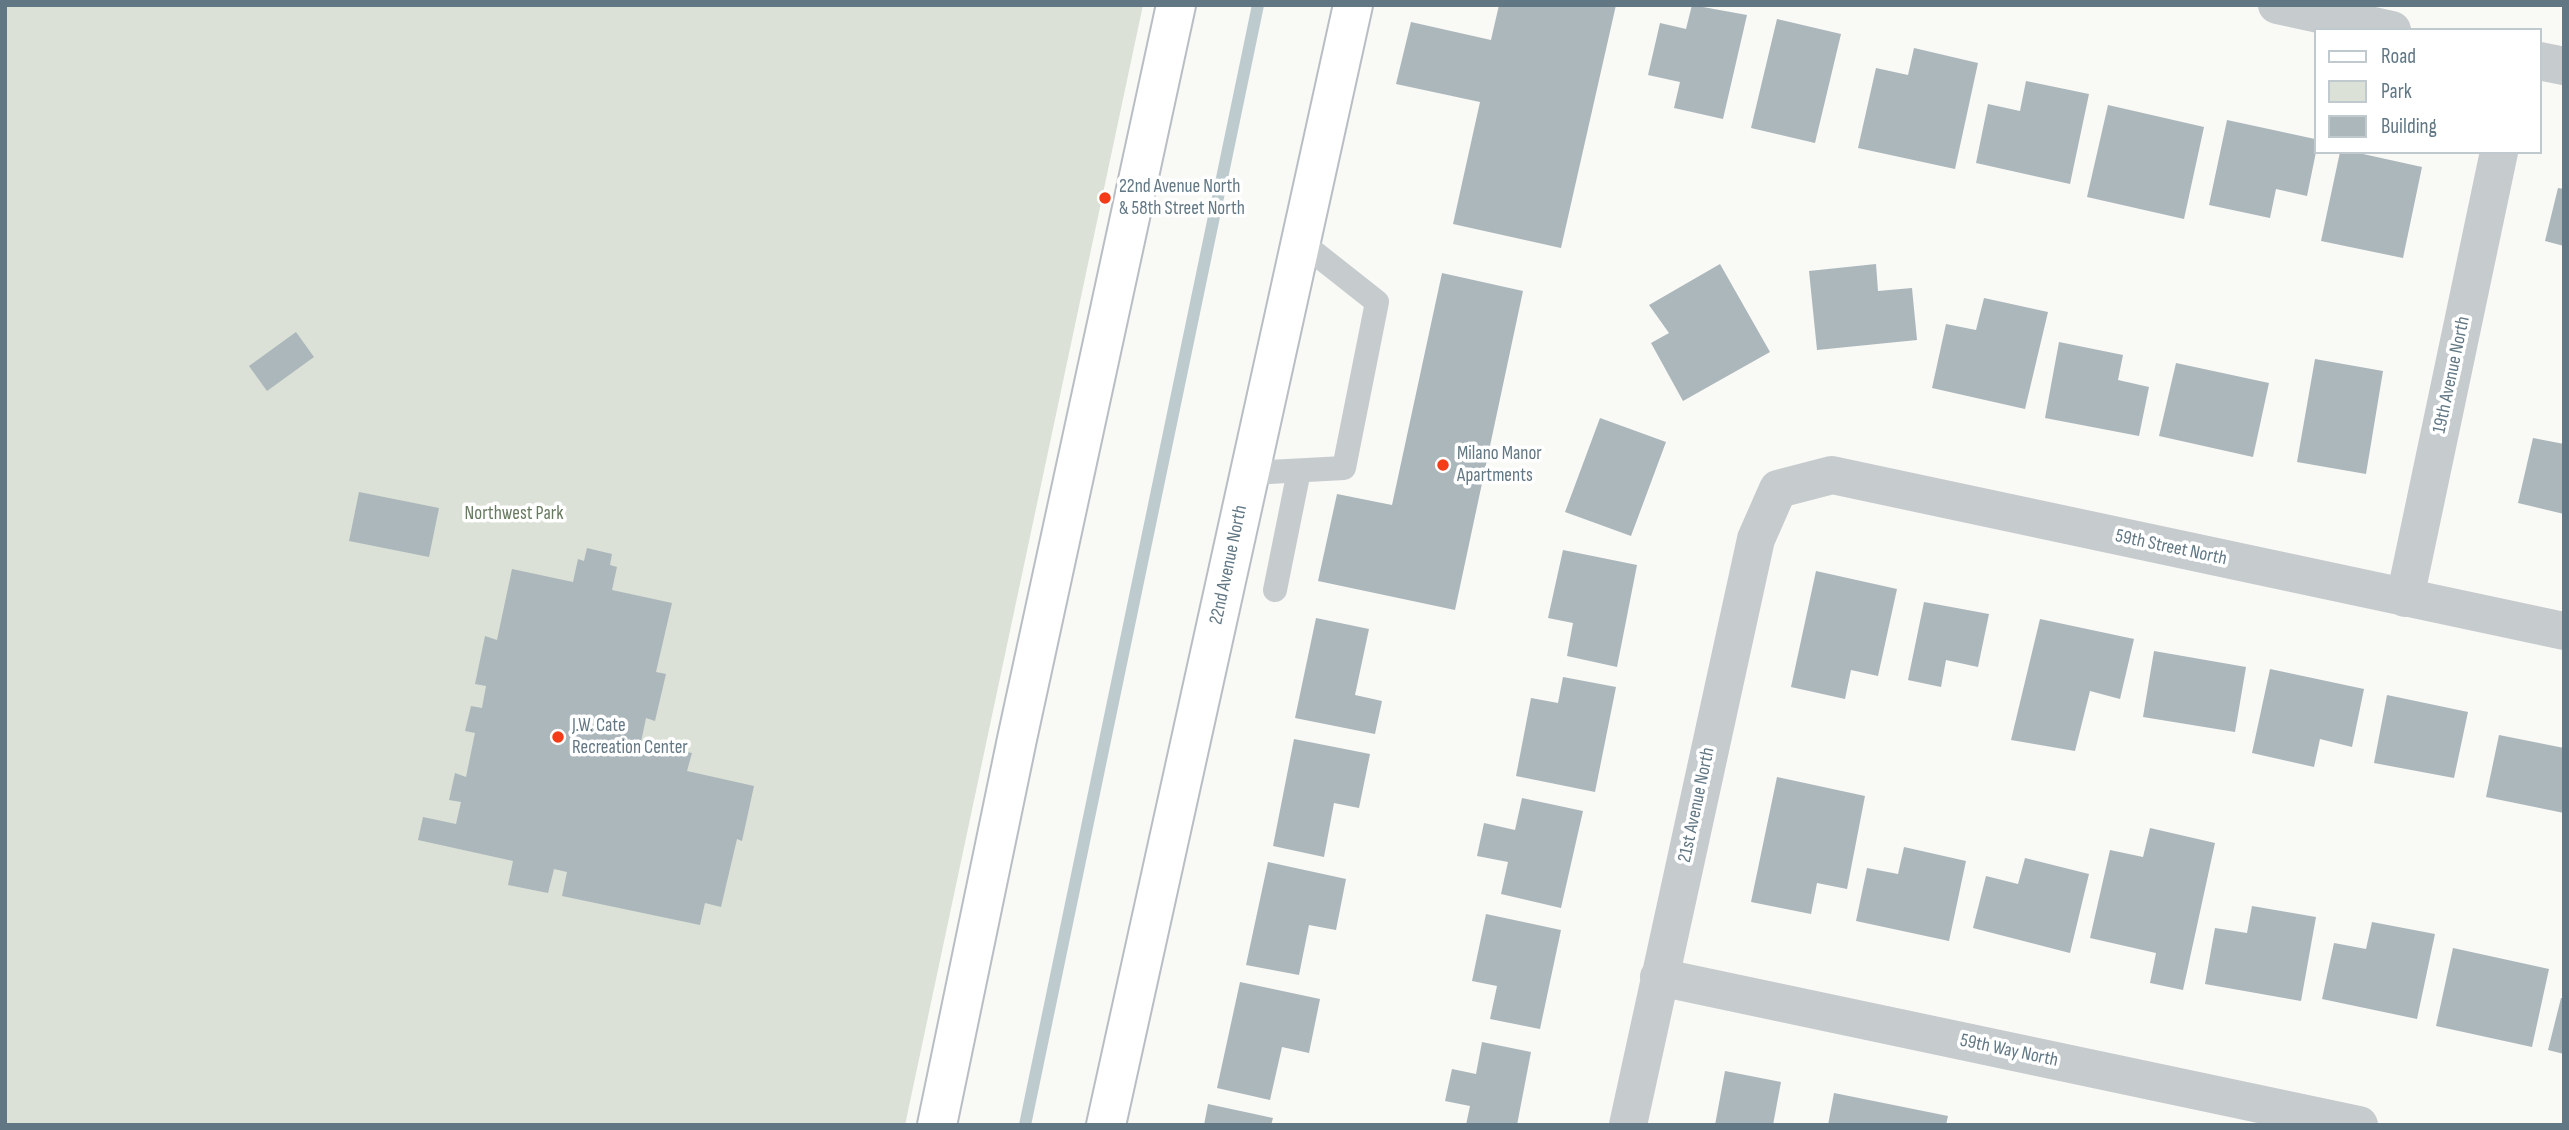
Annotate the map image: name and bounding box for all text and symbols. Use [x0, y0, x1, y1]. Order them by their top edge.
legend [2314, 28, 2541, 154]
text: Road [2381, 44, 2416, 69]
text: Park [2381, 79, 2412, 104]
text: Building [2381, 114, 2437, 139]
place label: 22nd Avenue North & 58th Street North [1119, 176, 1245, 220]
marker: 22nd Avenue North & 58th Street North [1097, 190, 1113, 206]
street label: 19th Avenue North [2428, 315, 2476, 435]
place label: Milano Manor Apartments [1457, 443, 1542, 487]
marker: Milano Manor Apartments [1435, 457, 1451, 473]
park label: Northwest Park [465, 503, 563, 525]
street label: 22nd Avenue North [1205, 503, 1253, 627]
street label: 59th Street North [2113, 525, 2229, 571]
place label: J.W. Cate Recreation Center [572, 715, 688, 759]
marker: J.W. Cate Recreation Center [550, 729, 566, 745]
street label: 21st Avenue North [1674, 745, 1720, 865]
street label: 59th Way North [1958, 1029, 2060, 1073]

